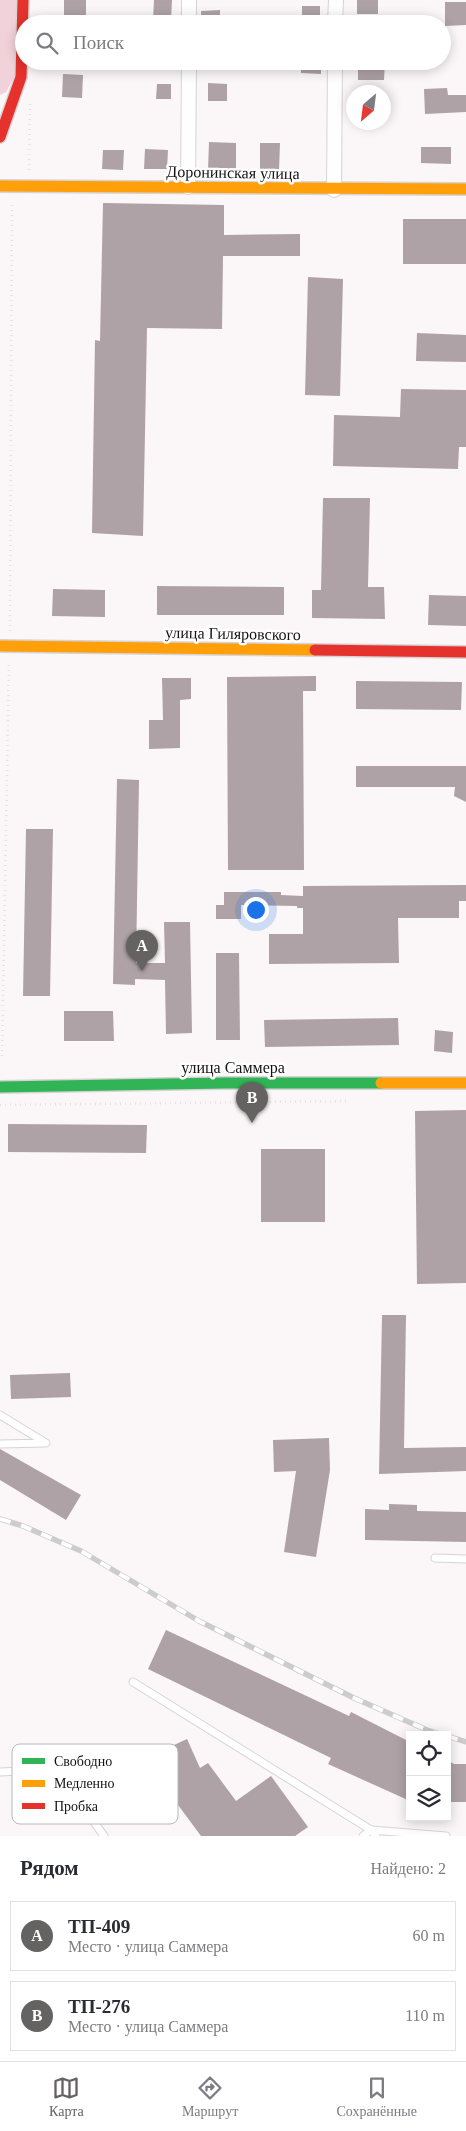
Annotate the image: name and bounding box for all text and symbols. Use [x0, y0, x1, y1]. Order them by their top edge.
search box [15, 15, 451, 70]
icon: search [33, 29, 61, 57]
text: Поиск [73, 32, 124, 53]
north arrow [346, 85, 391, 130]
street label: Доронинская улица [166, 163, 300, 183]
street label: улица Гиляровского [165, 624, 301, 644]
your location [243, 897, 269, 923]
pin: A [126, 930, 158, 971]
street label: улица Саммера [181, 1059, 285, 1077]
pin: B [236, 1082, 268, 1123]
map controls [406, 1731, 451, 1821]
button: locate [406, 1731, 451, 1776]
legend [12, 1744, 178, 1824]
text: Свободно [54, 1754, 112, 1769]
text: Медленно [54, 1776, 115, 1791]
button: layers [406, 1776, 451, 1821]
text: Пробка [54, 1799, 99, 1814]
text: Рядом [20, 1856, 79, 1880]
text: Найдено: 2 [371, 1860, 446, 1877]
text: ТП-409 [68, 1916, 130, 1937]
text: A [31, 1927, 43, 1944]
text: 60 m [413, 1927, 445, 1944]
text: Место · улица Саммера [68, 1938, 228, 1955]
text: ТП-276 [68, 1996, 130, 2017]
text: B [32, 2007, 42, 2024]
text: 110 m [405, 2007, 445, 2024]
text: Место · улица Саммера [68, 2018, 228, 2035]
tab: Карта [49, 2074, 84, 2120]
tab: Маршрут [182, 2074, 238, 2120]
tab: Сохранённые [336, 2074, 417, 2120]

